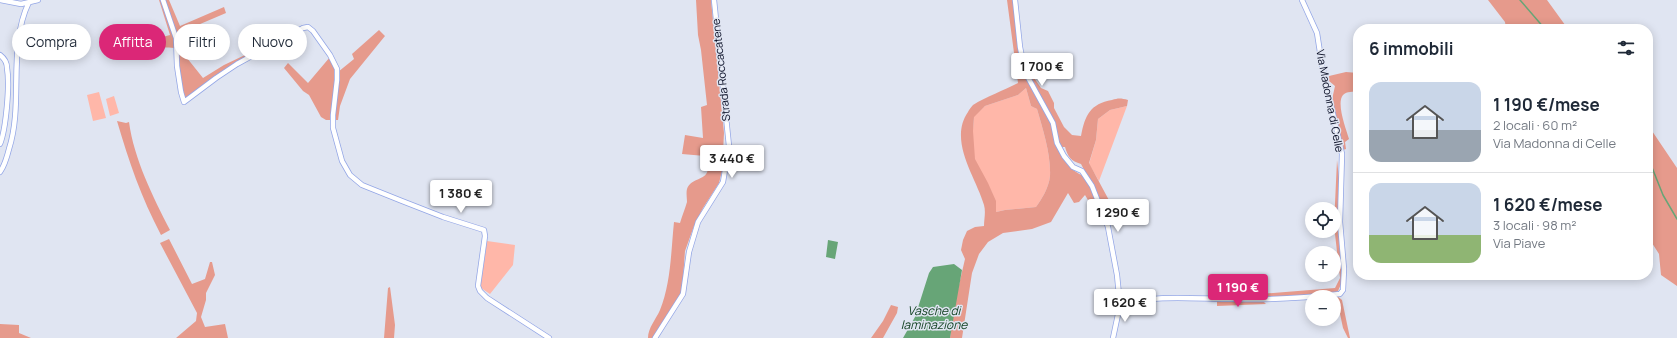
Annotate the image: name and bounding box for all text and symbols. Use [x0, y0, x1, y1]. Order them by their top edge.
street label: Strada Roccacatene [708, 18, 733, 122]
chip: Compra [12, 24, 91, 60]
chip: Affitta [99, 24, 166, 60]
chip: Filtri [174, 24, 230, 60]
chip: Nuovo [238, 24, 307, 60]
text: 6 immobili [1369, 37, 1453, 60]
icon: filters [1615, 37, 1637, 59]
street label: Via Madonna di Celle [1313, 48, 1348, 154]
pin: 1 700 € [1005, 53, 1079, 87]
text: 1 700 € [1020, 57, 1064, 75]
text: 1 190 €/mese [1493, 93, 1600, 116]
icon: home [1401, 98, 1449, 146]
text: 2 locali · 60 m² [1493, 116, 1577, 134]
text: Via Madonna di Celle [1493, 134, 1616, 152]
pin: 3 440 € [695, 145, 769, 179]
text: 3 440 € [709, 149, 755, 167]
pin: 1 380 € [424, 180, 498, 214]
text: 1 380 € [439, 184, 483, 202]
text: 1 620 €/mese [1493, 193, 1602, 216]
pin: 1 290 € [1081, 199, 1155, 233]
icon: home [1401, 199, 1449, 247]
map controls [1305, 202, 1341, 326]
button: locate [1305, 202, 1341, 238]
text: 1 290 € [1096, 203, 1140, 221]
text: 3 locali · 98 m² [1493, 216, 1577, 234]
text: Via Piave [1493, 234, 1545, 252]
button: + [1305, 246, 1341, 282]
pin: 1 190 € [1201, 274, 1275, 308]
text: 1 190 € [1217, 278, 1259, 296]
pin: 1 620 € [1088, 289, 1162, 323]
button: − [1305, 290, 1341, 326]
text: 1 620 € [1103, 293, 1147, 311]
water label: Vasche di laminazione [901, 302, 968, 333]

